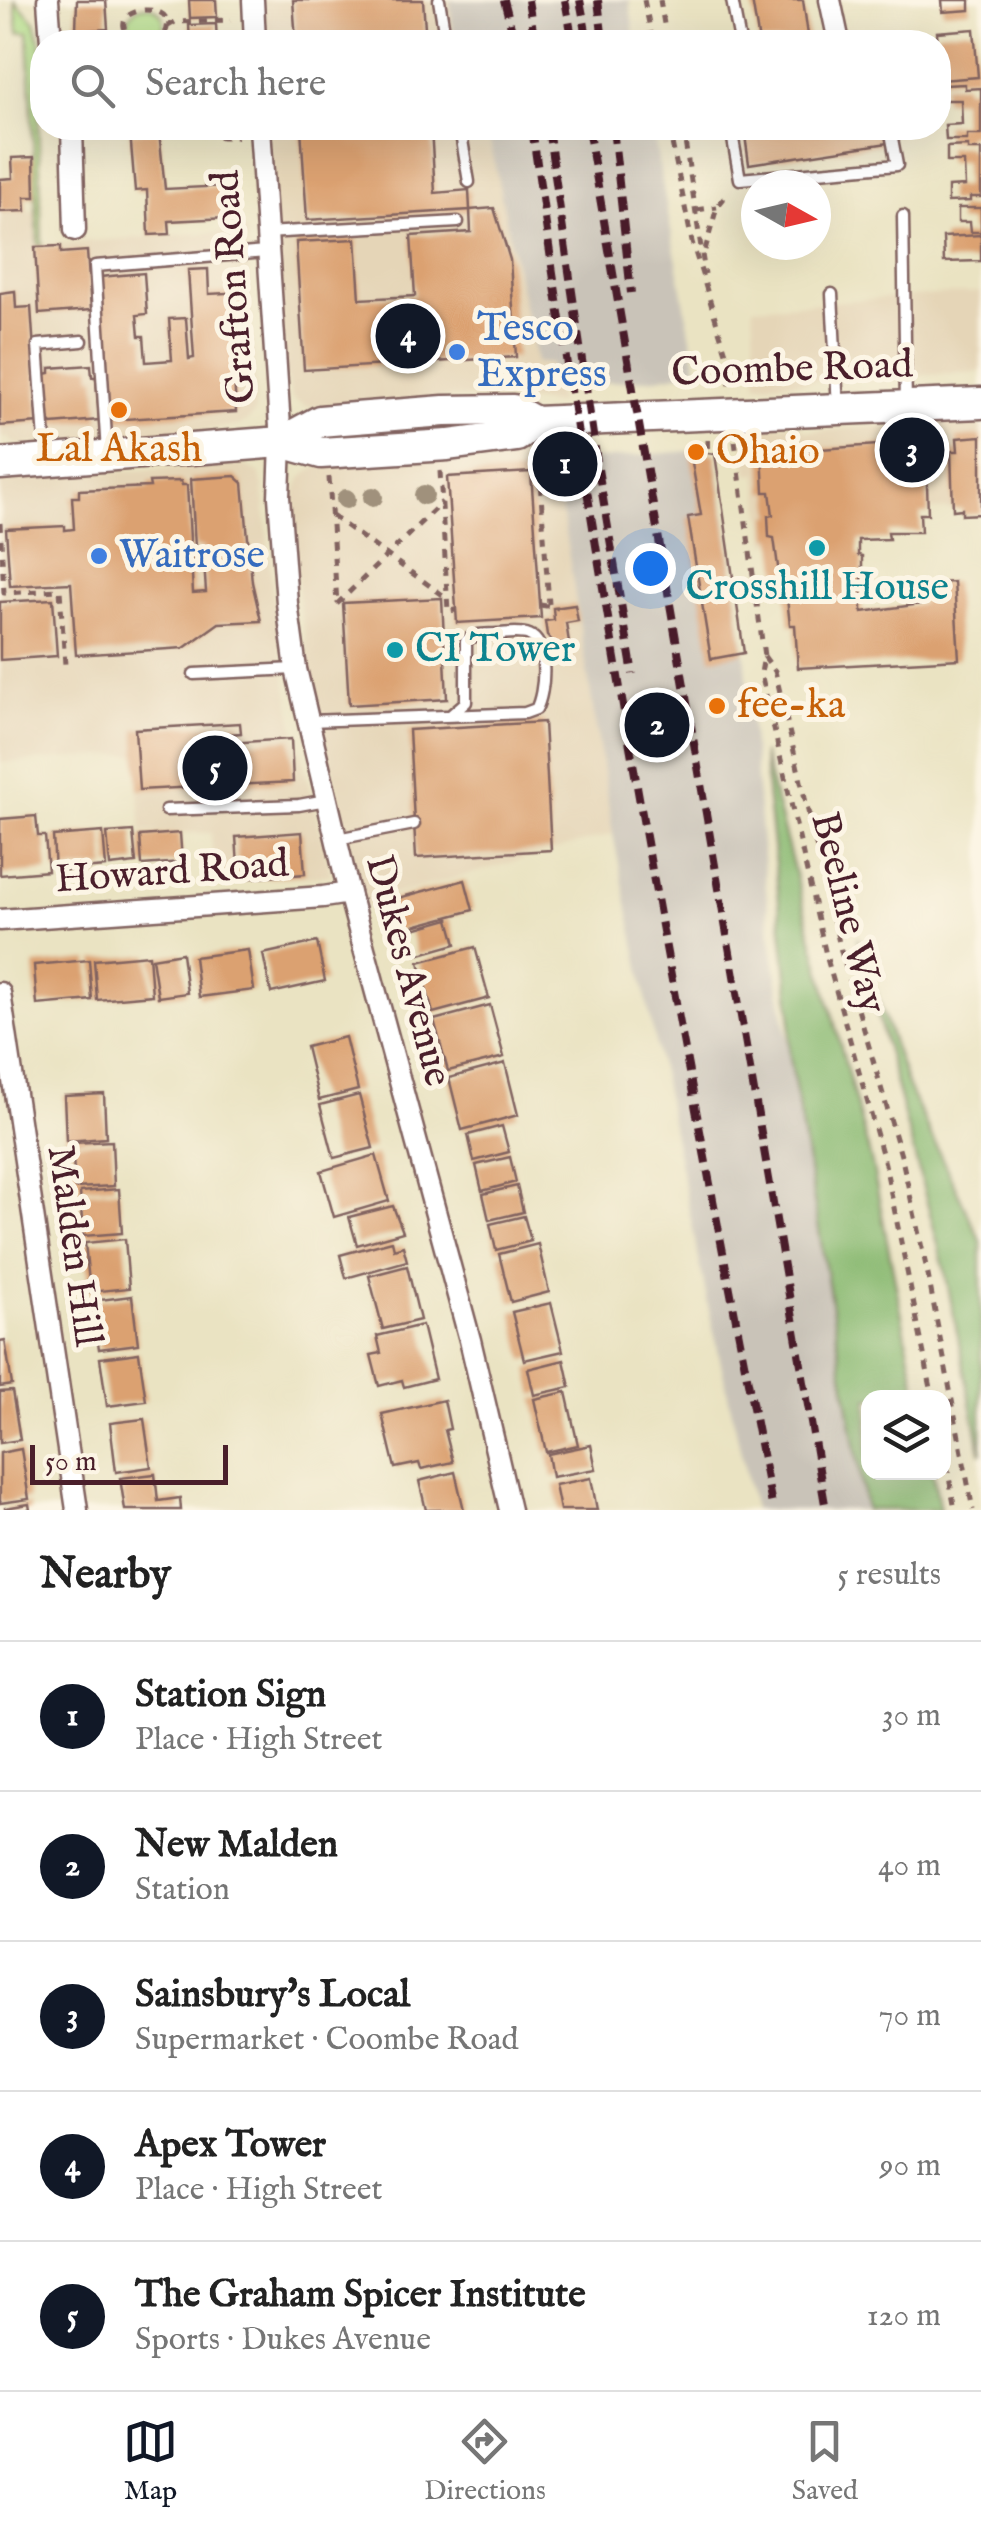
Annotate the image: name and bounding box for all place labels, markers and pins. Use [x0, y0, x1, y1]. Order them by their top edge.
pin: 4 [376, 298, 440, 374]
place label: Tesco Express [477, 304, 607, 401]
marker: Tesco Express [446, 341, 468, 363]
marker: Lal Akash [108, 399, 130, 421]
pin: 3 [880, 412, 944, 488]
place label: Lal Akash [36, 425, 202, 476]
pin: 1 [532, 426, 598, 502]
place label: Ohaio [716, 427, 820, 478]
marker: Ohaio [685, 441, 707, 463]
place label: Waitrose [119, 531, 265, 582]
marker: Crosshill House [806, 537, 828, 559]
marker: Waitrose [88, 545, 110, 567]
place label: Crosshill House [685, 563, 949, 614]
place label: CI Tower [415, 625, 576, 676]
marker: CI Tower [384, 639, 406, 661]
place label: fee-ka [737, 681, 846, 732]
pin: 2 [624, 688, 690, 762]
marker: fee-ka [706, 695, 728, 717]
pin: 5 [182, 730, 248, 806]

